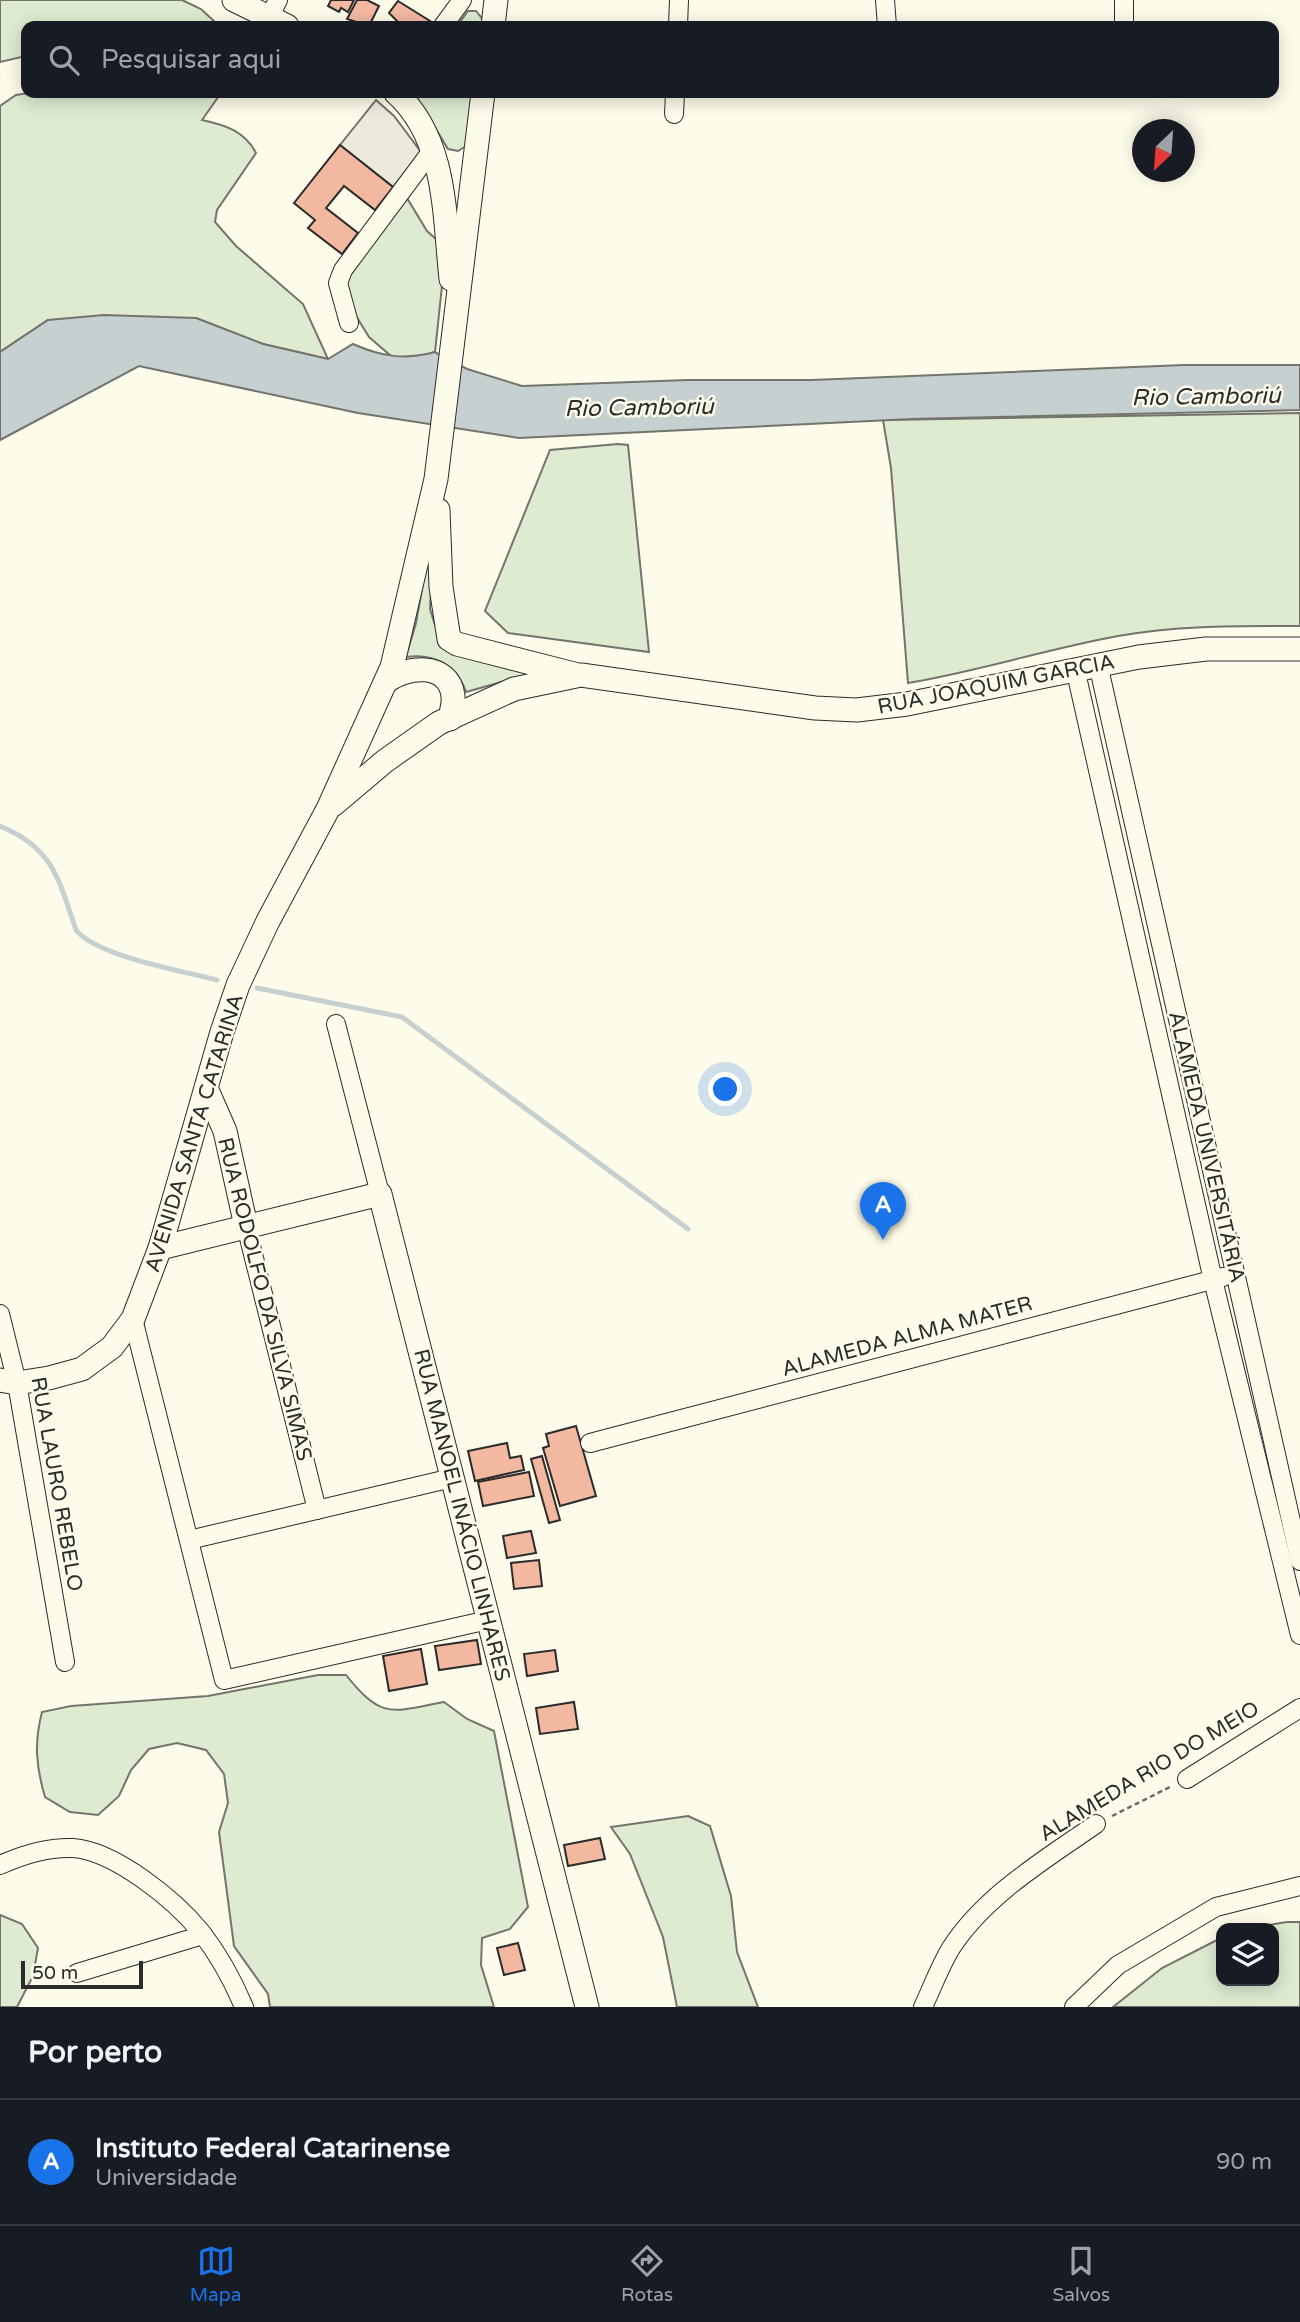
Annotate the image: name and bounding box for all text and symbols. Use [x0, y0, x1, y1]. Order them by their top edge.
search box [21, 21, 1279, 98]
icon: search [45, 41, 83, 79]
text: Pesquisar aqui [101, 44, 281, 75]
north arrow [1132, 119, 1195, 182]
water label: Rio Camboriú [1131, 382, 1282, 412]
water label: Rio Camboriú [564, 393, 715, 423]
street label: RUA JOAQUIM GARCIA [875, 649, 1117, 720]
street label: AVENIDA SANTA CATARINA [140, 991, 249, 1275]
street label: ALAMEDA UNIVERSITÁRIA [1163, 1009, 1250, 1285]
your location [708, 1072, 742, 1106]
street label: RUA RODOLFO DA SILVA SIMAS [212, 1135, 317, 1464]
pin: A [860, 1182, 906, 1240]
street label: ALAMEDA ALMA MATER [779, 1291, 1035, 1382]
street label: RUA MANOEL INÁCIO LINHARES [408, 1346, 515, 1684]
street label: RUA LAURO REBELO [25, 1375, 88, 1593]
street label: ALAMEDA RIO DO MEIO [1035, 1696, 1264, 1847]
map controls [1216, 1923, 1279, 1986]
button: layers [1216, 1923, 1279, 1986]
scale bar [21, 1958, 144, 1990]
text: 50 m [32, 1962, 78, 1984]
text: Por perto [28, 2034, 162, 2071]
text: Instituto Federal Catarinense [95, 2133, 450, 2164]
text: A [42, 2148, 60, 2176]
text: 90 m [1216, 2148, 1272, 2176]
text: Universidade [95, 2164, 237, 2192]
tab: Mapa [190, 2242, 241, 2306]
tab: Rotas [621, 2242, 673, 2306]
tab: Salvos [1053, 2242, 1110, 2306]

